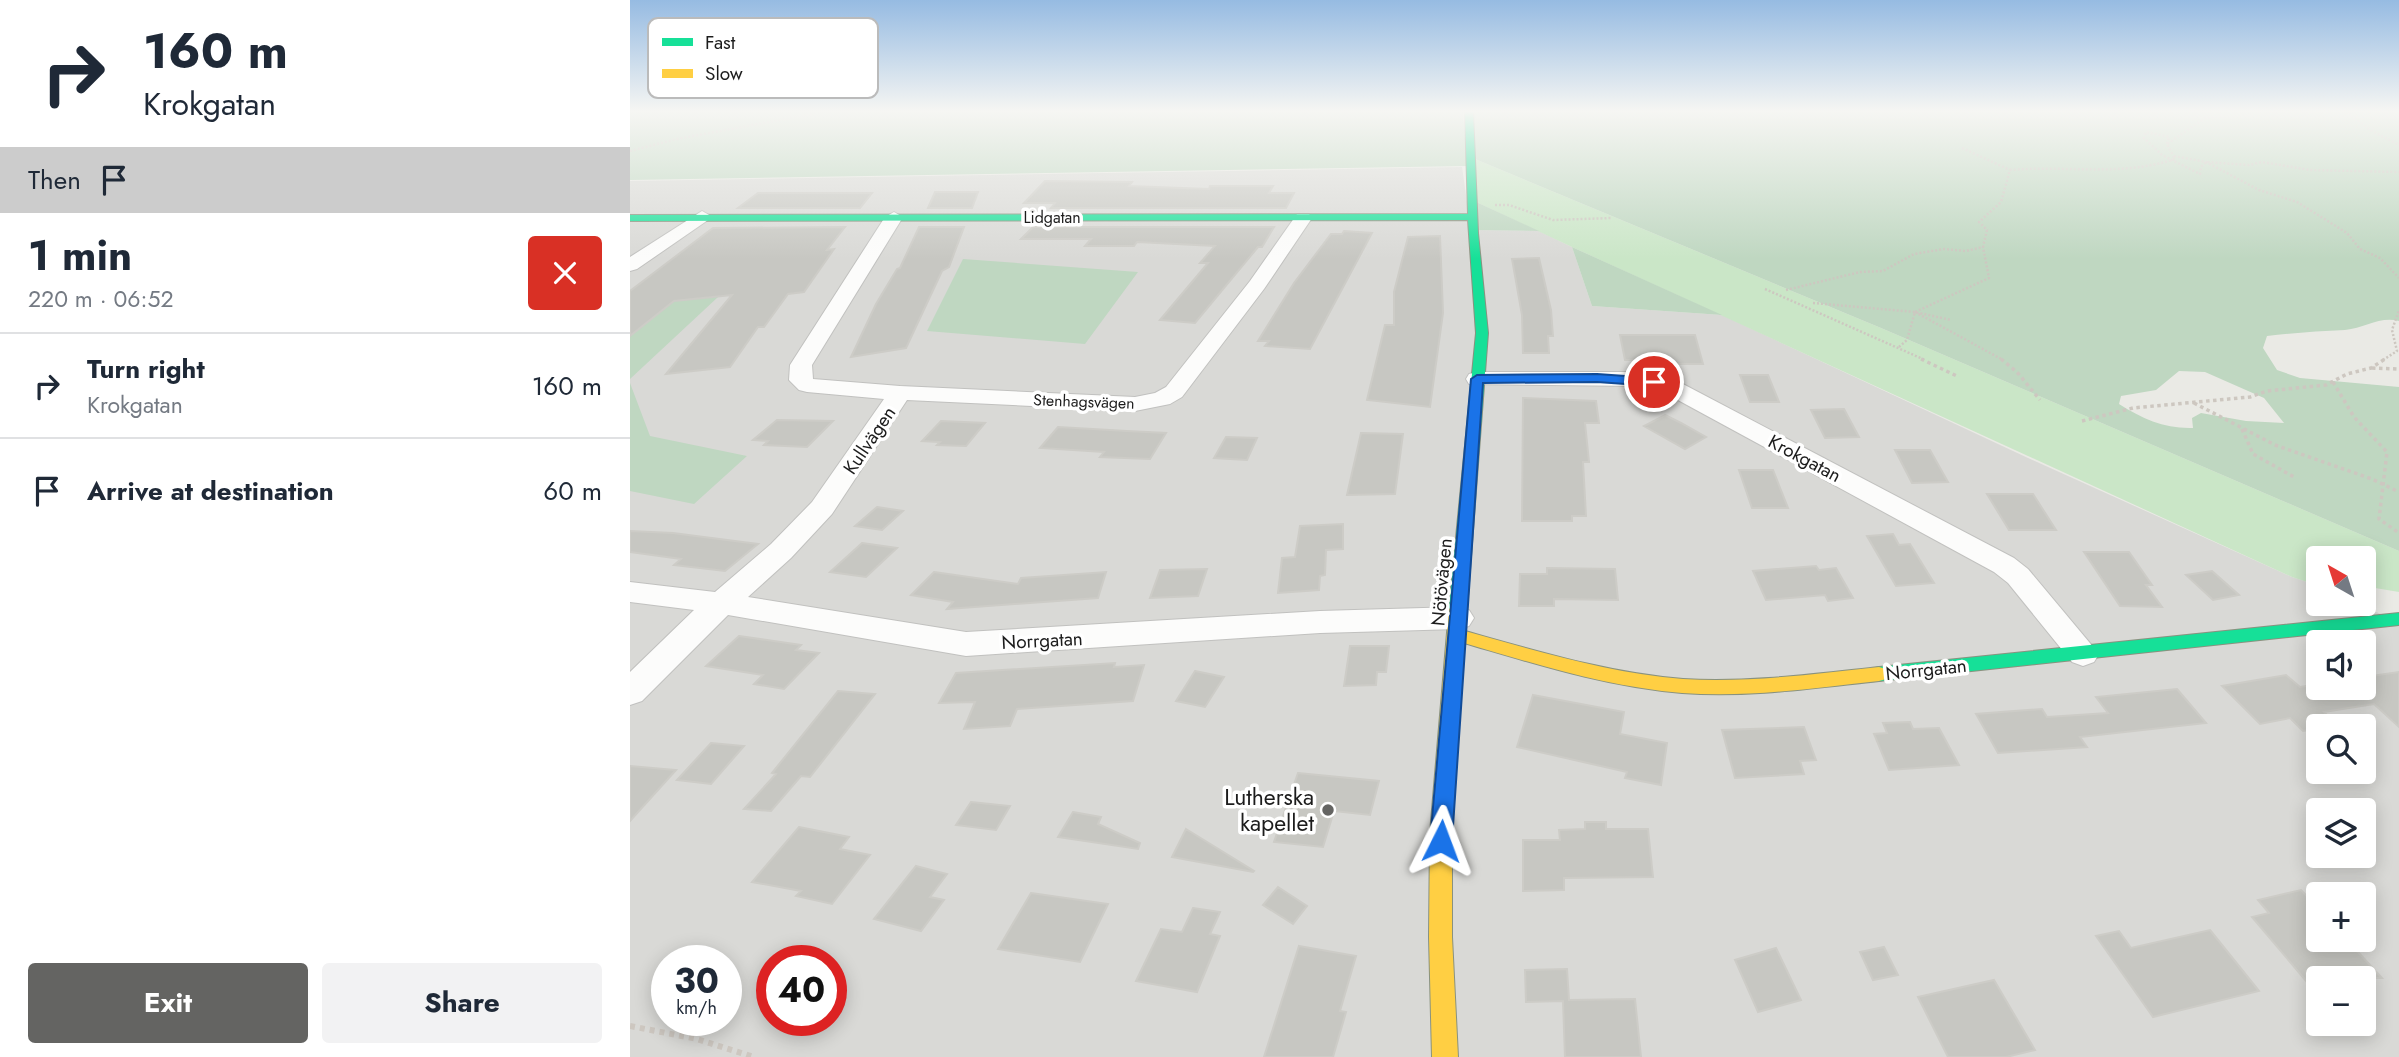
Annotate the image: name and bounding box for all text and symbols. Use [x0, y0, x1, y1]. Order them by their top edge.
text: 160 m [143, 16, 288, 86]
legend [648, 18, 878, 98]
icon: right [28, 28, 119, 119]
text: Fast [705, 29, 736, 56]
text: Slow [705, 60, 743, 87]
text: Krokgatan [143, 81, 276, 127]
text: Then [28, 161, 81, 199]
icon: arrive [95, 161, 133, 199]
street label: Lidgatan [1023, 206, 1081, 229]
text: 1 min [28, 225, 132, 286]
button: close [528, 236, 602, 310]
text: 220 m · 06:52 [28, 282, 174, 316]
text: Turn right [87, 350, 205, 388]
pin [1624, 352, 1684, 412]
icon: arrive [1635, 363, 1673, 401]
icon: right [28, 367, 66, 405]
text: 160 m [532, 367, 602, 405]
text: Krokgatan [87, 388, 183, 422]
street label: Stenhagsvägen [1033, 388, 1135, 415]
street label: Kullvägen [837, 401, 902, 480]
street label: Krokgatan [1764, 428, 1846, 489]
icon: arrive [28, 472, 66, 510]
text: Arrive at destination [87, 472, 334, 510]
text: 60 m [543, 472, 602, 510]
street label: Nötövägen [1424, 537, 1459, 627]
north arrow [2306, 546, 2376, 616]
map controls [2306, 546, 2376, 1036]
street label: Norrgatan [1001, 625, 1083, 656]
button: sound [2306, 630, 2376, 700]
street label: Norrgatan [1884, 652, 1968, 687]
button: search [2306, 714, 2376, 784]
place label: Lutherska kapellet [1224, 780, 1314, 840]
button: layers [2306, 798, 2376, 868]
marker: Lutherska kapellet [1320, 802, 1336, 818]
position arrow [1404, 804, 1478, 878]
button: + [2306, 882, 2376, 952]
speed limit sign: 40 [756, 945, 847, 1036]
text: 30 [674, 956, 719, 1006]
button: Exit [28, 963, 308, 1043]
button: Share [322, 963, 602, 1043]
button: − [2306, 966, 2376, 1036]
text: km/h [676, 995, 717, 1021]

